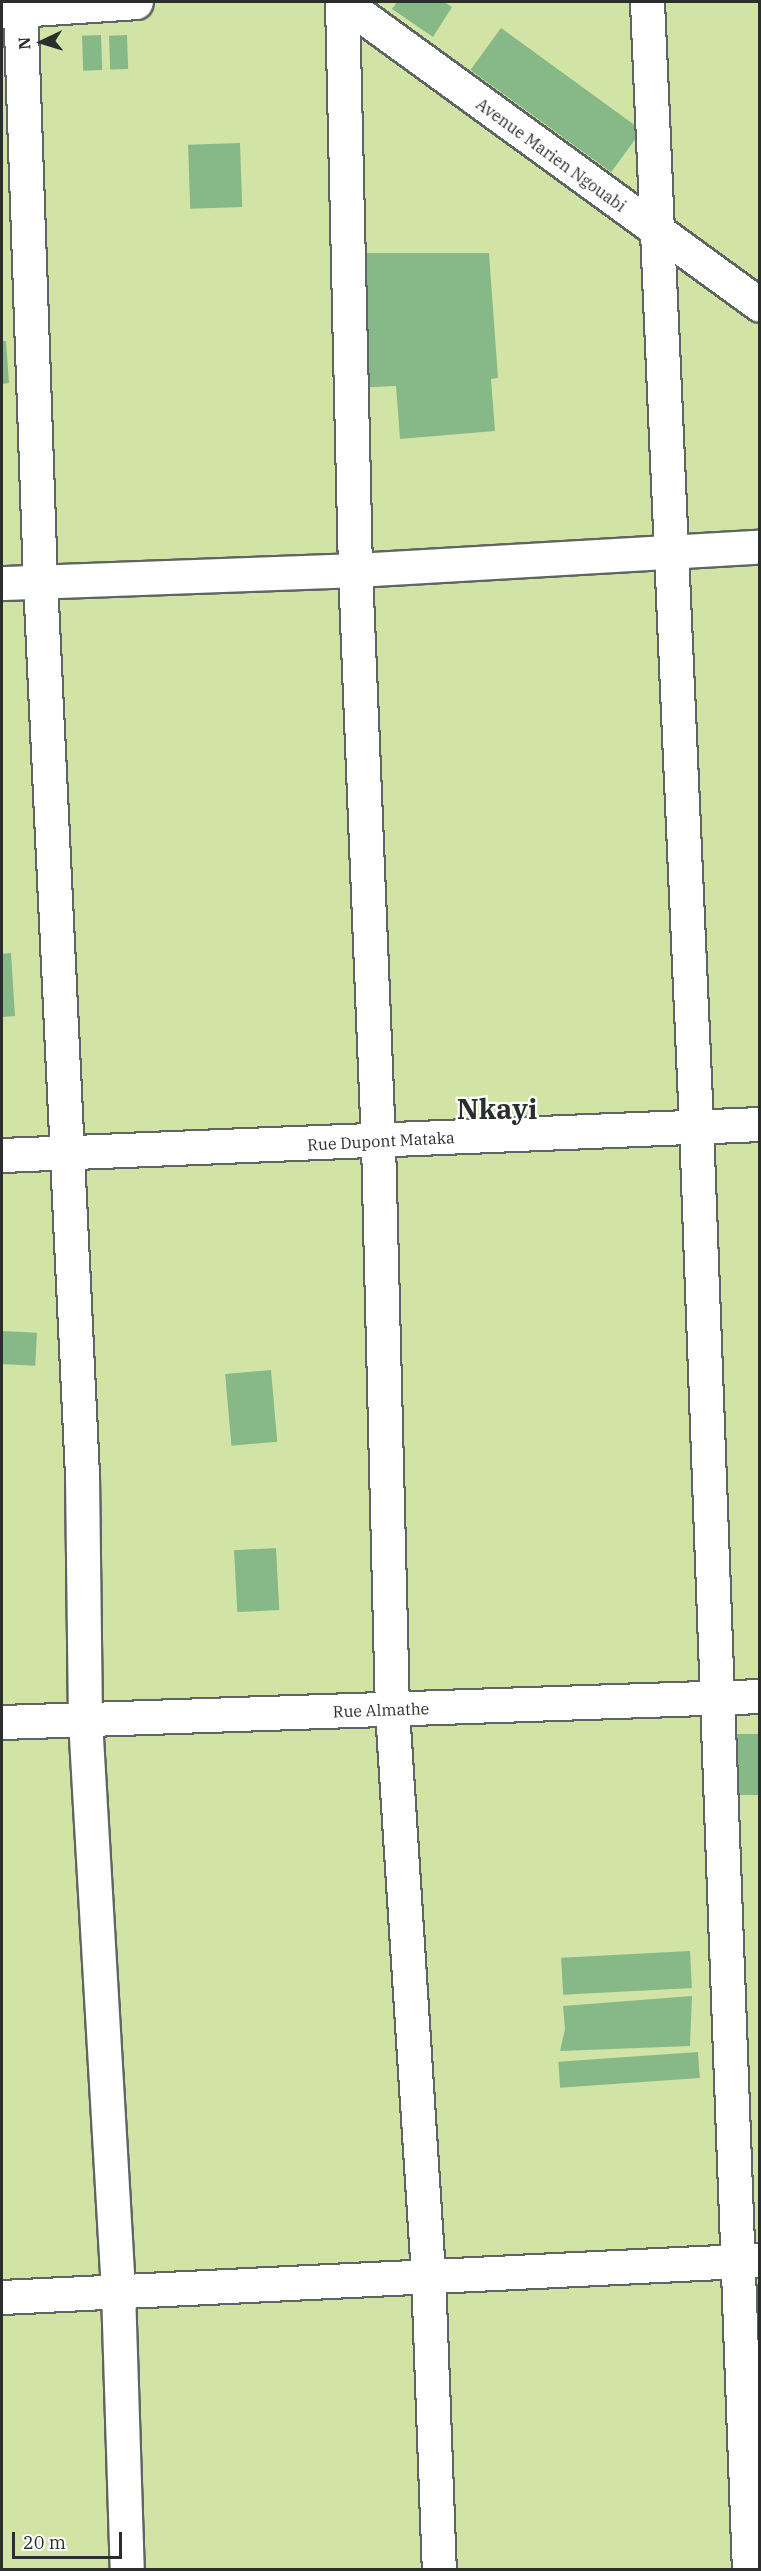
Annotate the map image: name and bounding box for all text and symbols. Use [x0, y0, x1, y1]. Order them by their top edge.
north arrow [12, 12, 72, 72]
text: N [14, 36, 34, 50]
street label: Avenue Marien Ngouabi [472, 94, 630, 216]
district label: Nkayi [457, 1092, 537, 1126]
street label: Rue Dupont Mataka [307, 1128, 455, 1154]
street label: Rue Almathe [332, 1699, 430, 1721]
scale bar [15, 2520, 124, 2558]
text: 20 m [23, 2531, 66, 2554]

